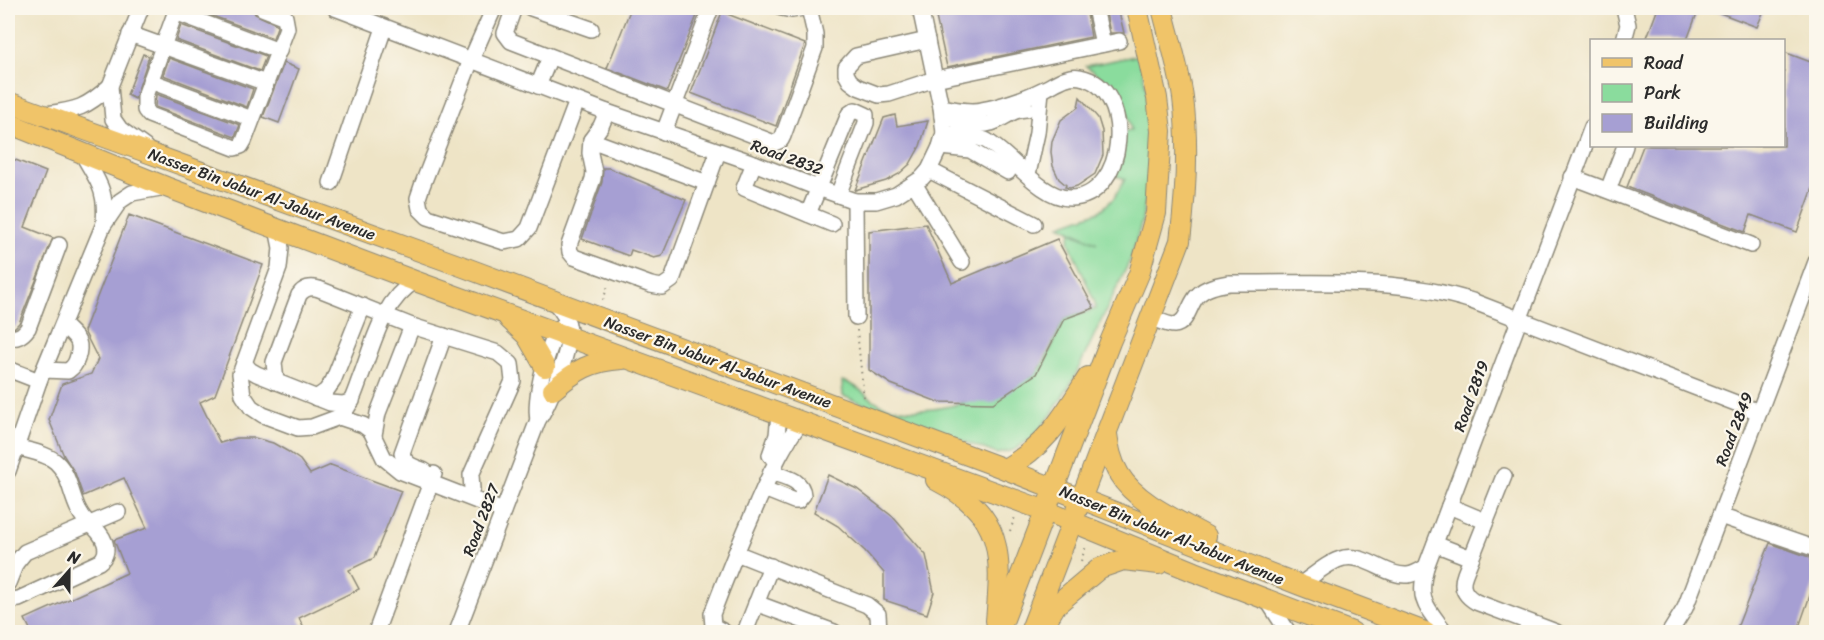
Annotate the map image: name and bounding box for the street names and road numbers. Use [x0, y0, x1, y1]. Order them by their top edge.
street label: Road 2832 [747, 130, 827, 184]
street label: Nasser Bin Jabur Al-Jabur Avenue [144, 139, 380, 249]
street label: Nasser Bin Jabur Al-Jabur Avenue [600, 307, 836, 417]
street label: Road 2819 [1445, 356, 1497, 436]
street label: Road 2849 [1707, 388, 1761, 470]
street label: Nasser Bin Jabur Al-Jabur Avenue [1055, 477, 1289, 593]
street label: Road 2827 [454, 479, 508, 561]

